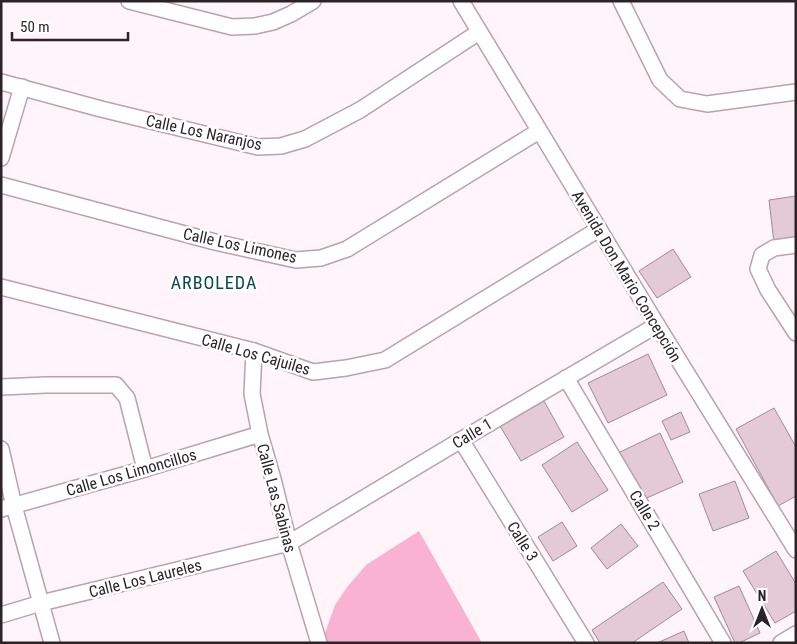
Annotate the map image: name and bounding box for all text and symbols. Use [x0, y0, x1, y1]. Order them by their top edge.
scale bar [12, 10, 129, 42]
text: 50 m [20, 18, 50, 36]
street label: Calle Los Naranjos [144, 111, 264, 154]
street label: Avenida Don Mario Concepción [568, 187, 685, 366]
street label: Calle Los Limones [181, 224, 298, 267]
district label: ARBOLEDA [171, 272, 257, 293]
street label: Calle Los Cajuiles [199, 330, 312, 379]
street label: Calle 1 [449, 414, 496, 453]
street label: Calle Las Sabinas [253, 442, 300, 555]
street label: Calle Los Limoncillos [64, 445, 198, 500]
street label: Calle 2 [625, 487, 664, 534]
street label: Calle 3 [503, 518, 542, 565]
street label: Calle Los Laureles [87, 555, 203, 602]
north arrow [737, 584, 787, 634]
text: N [758, 588, 766, 604]

